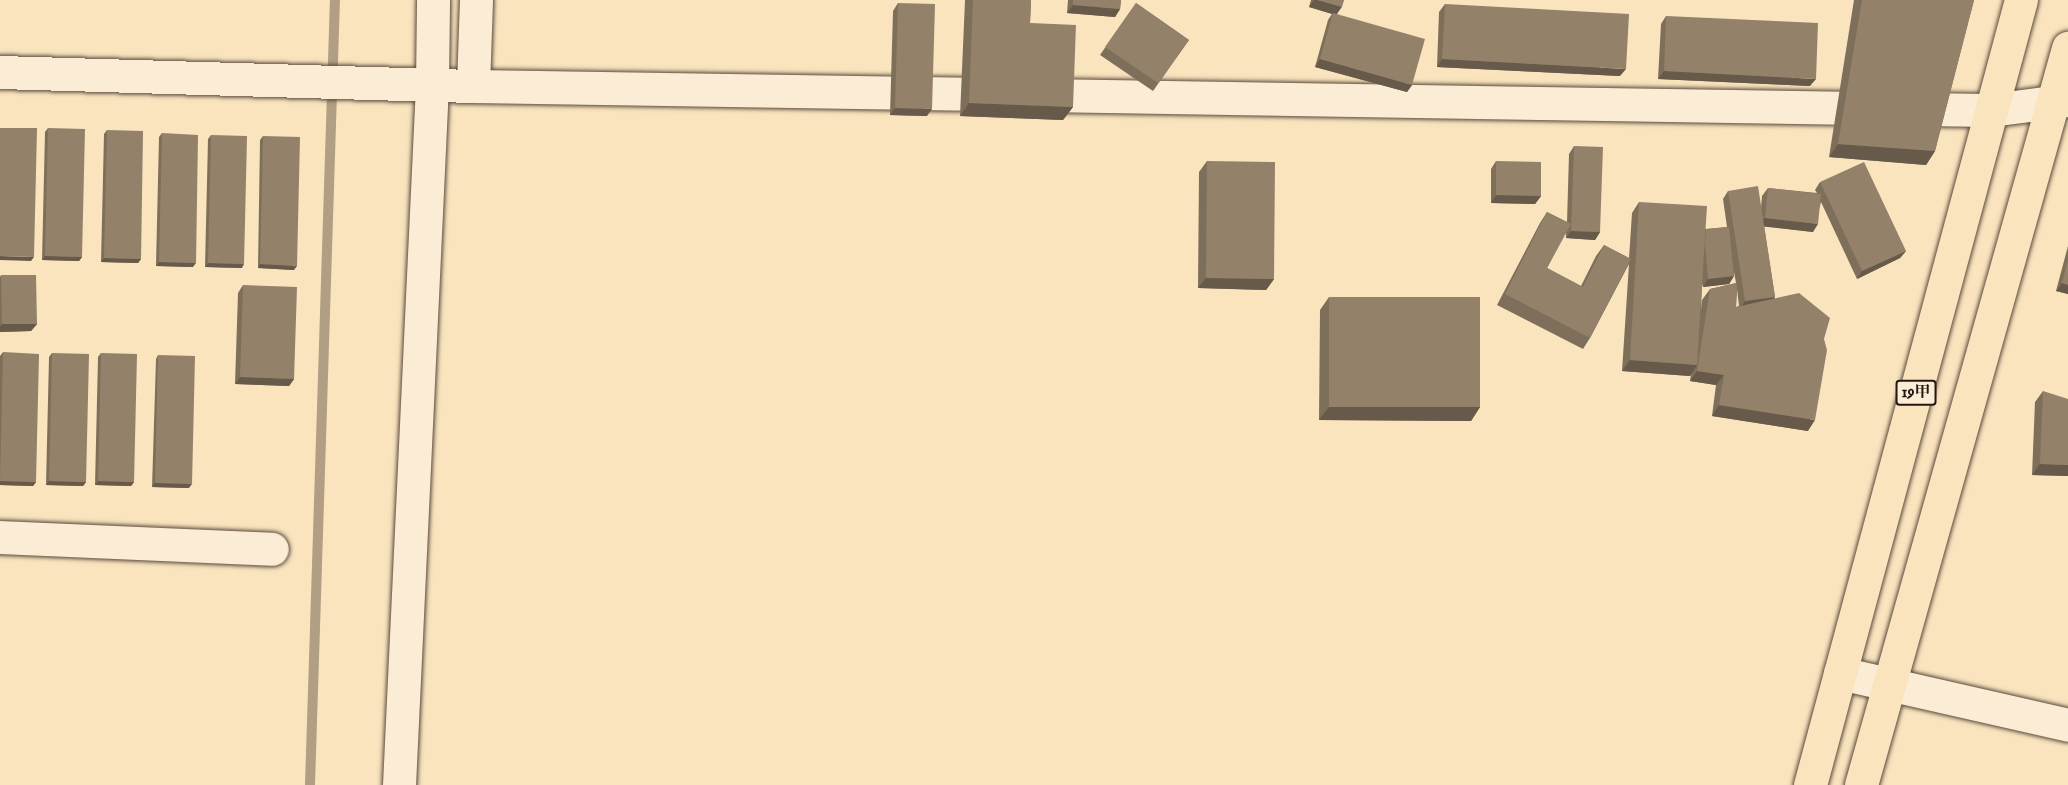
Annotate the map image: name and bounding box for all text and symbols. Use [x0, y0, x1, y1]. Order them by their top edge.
road number: 19甲 [1895, 380, 1937, 406]

